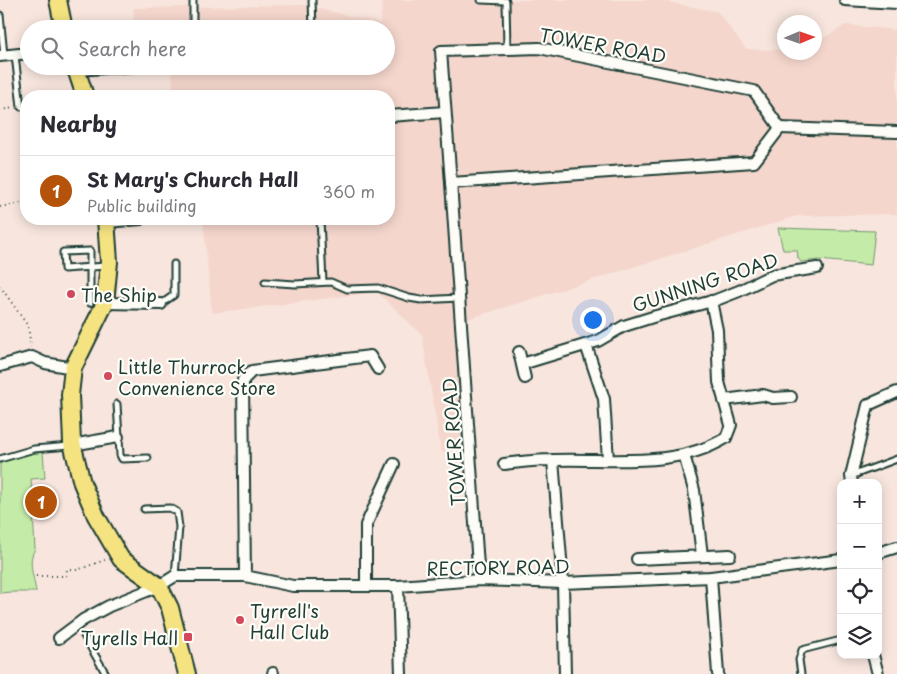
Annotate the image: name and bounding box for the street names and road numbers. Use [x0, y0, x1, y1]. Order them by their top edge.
street label: TOWER ROAD [537, 21, 669, 69]
street label: GUNNING ROAD [629, 246, 781, 318]
street label: TOWER ROAD [435, 377, 471, 507]
street label: RECTORY ROAD [426, 552, 570, 582]

